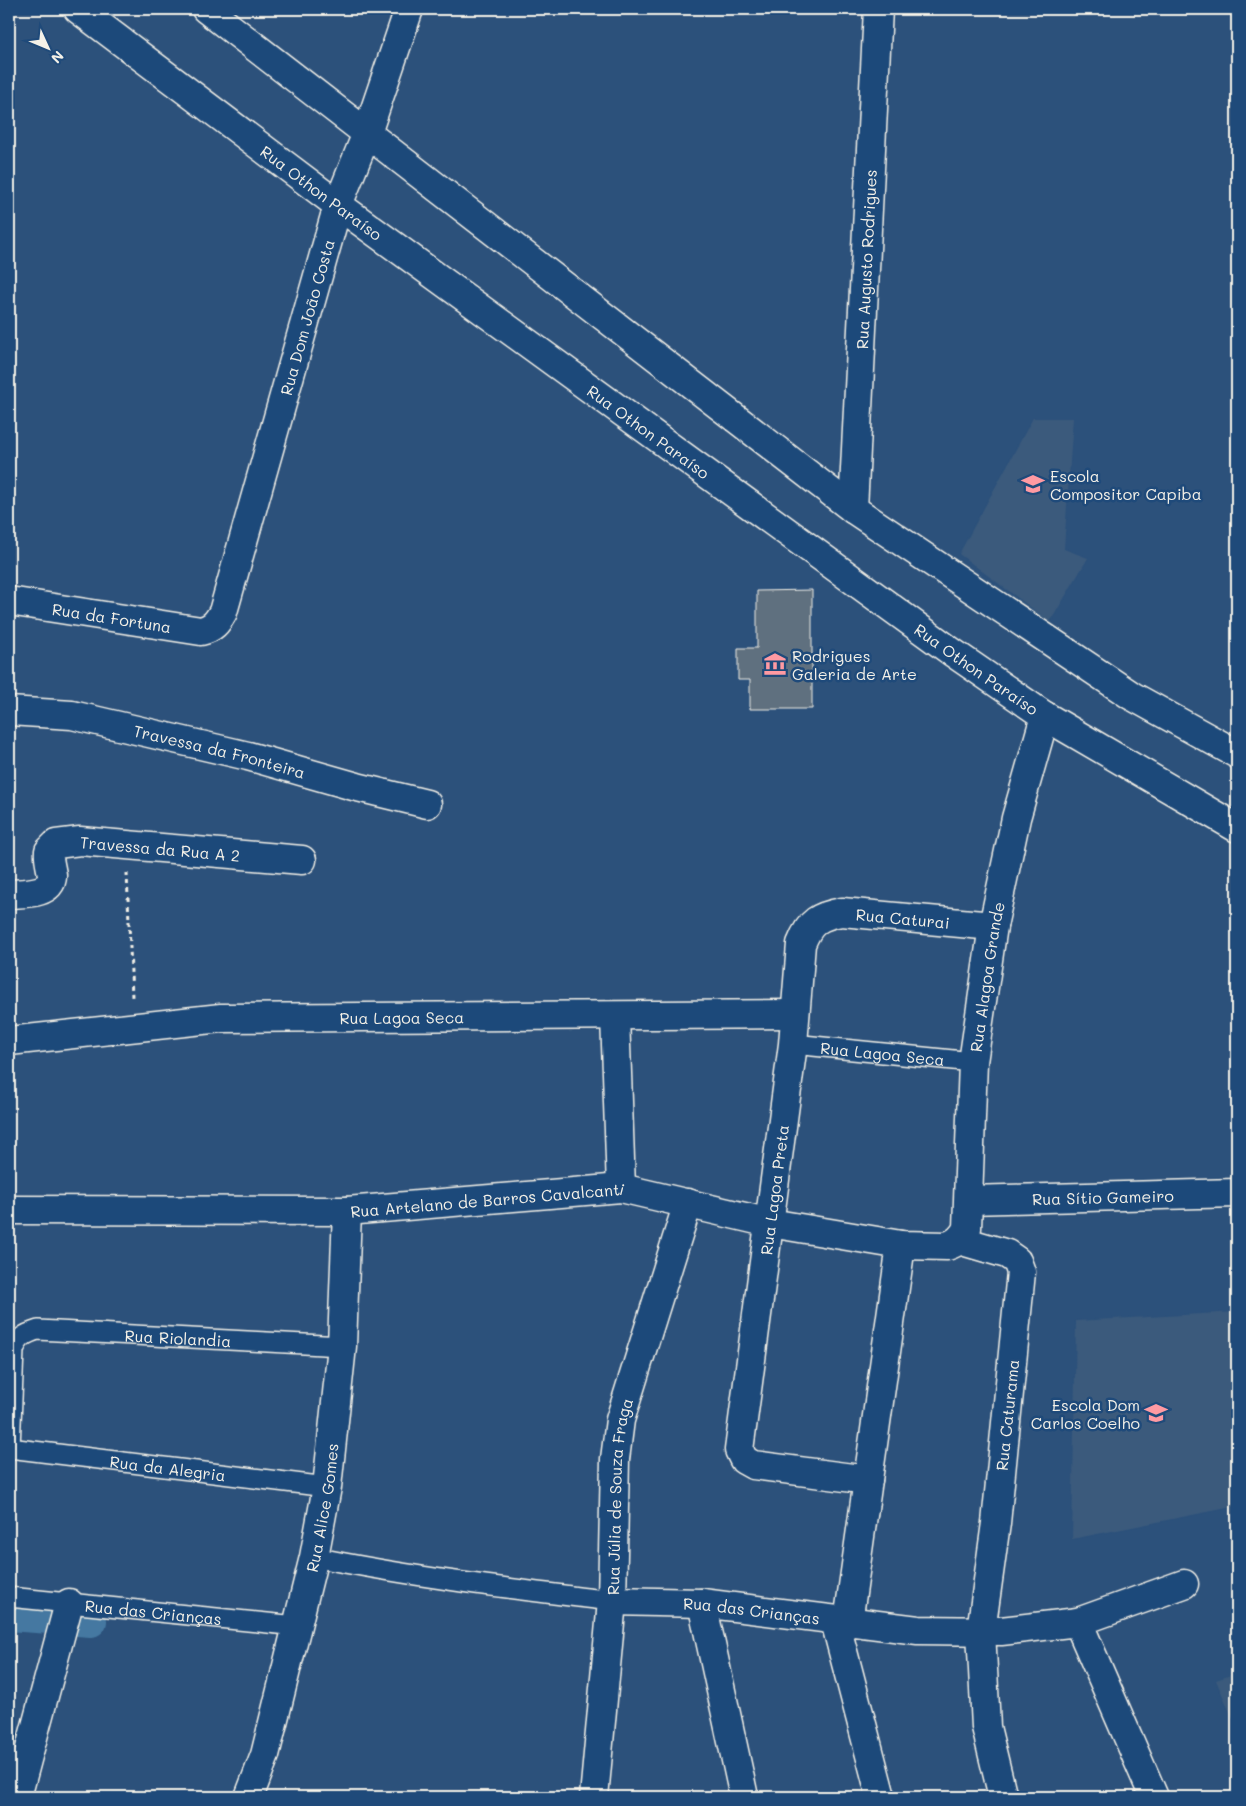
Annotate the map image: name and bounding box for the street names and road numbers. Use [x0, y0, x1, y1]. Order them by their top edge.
street label: Rua Othon Paraíso [257, 140, 387, 244]
street label: Rua Augusto Rodrigues [851, 169, 880, 350]
street label: Rua Dom João Costa [274, 237, 338, 397]
street label: Rua Othon Paraíso [583, 380, 714, 483]
street label: Rua da Fortuna [51, 597, 173, 637]
street label: Rua Othon Paraíso [911, 618, 1043, 719]
street label: Travessa da Fronteira [132, 719, 308, 782]
street label: Travessa da Rua A 2 [79, 831, 241, 865]
street label: Rua Alagoa Grande [964, 900, 1008, 1053]
street label: Rua Caturai [855, 903, 951, 932]
street label: Rua Lagoa Seca [339, 1006, 464, 1028]
street label: Rua Lagoa Seca [819, 1036, 946, 1070]
street label: Rua Lagoa Preta [755, 1123, 793, 1256]
street label: Rua Artelano de Barros Cavalcanti [349, 1178, 627, 1221]
street label: Rua Sítio Gameiro [1032, 1184, 1174, 1209]
street label: Rua Riolandia [124, 1324, 232, 1351]
street label: Rua Caturama [991, 1358, 1023, 1472]
street label: Rua Júlia de Souza Fraga [602, 1395, 637, 1595]
street label: Rua Alice Gomes [300, 1442, 342, 1574]
street label: Rua da Alegria [109, 1450, 227, 1485]
street label: Rua das Crianças [683, 1592, 821, 1628]
street label: Rua das Crianças [84, 1594, 223, 1629]

